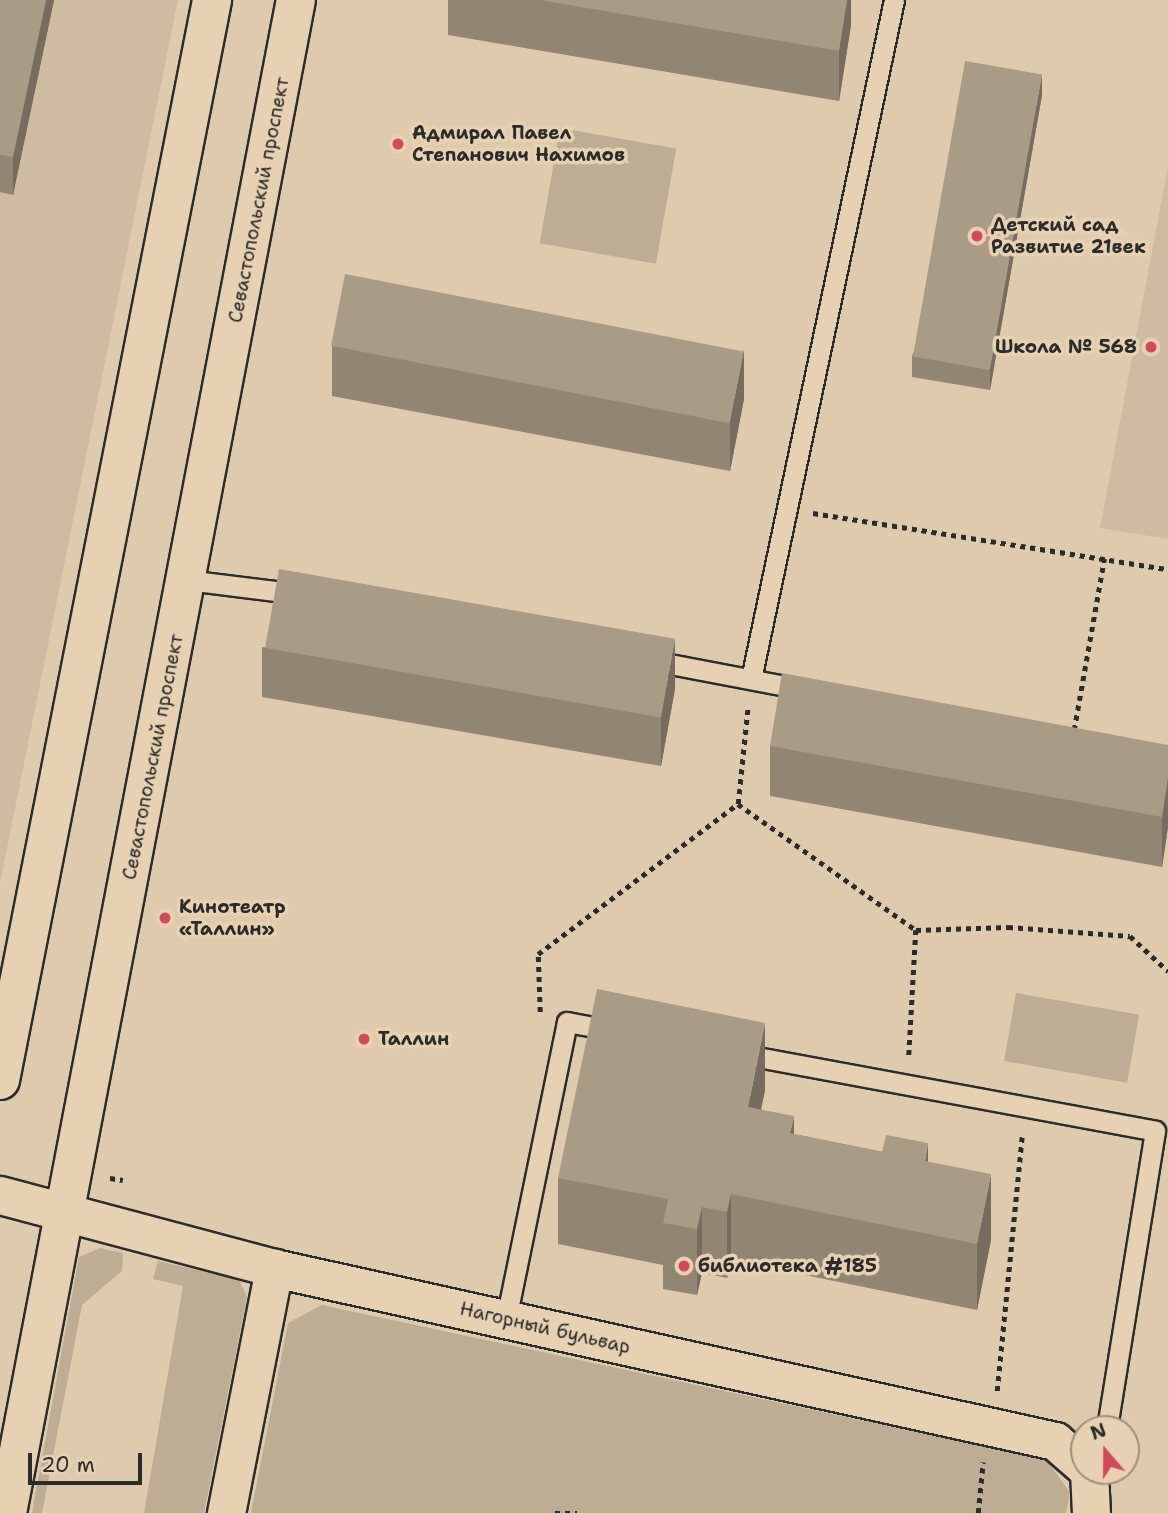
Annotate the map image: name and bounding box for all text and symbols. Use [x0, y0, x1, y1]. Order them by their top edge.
street label: Севастопольский проспект [224, 75, 294, 325]
place label: Адмирал Павел Степанович Нахимов [412, 122, 625, 166]
marker: Адмирал Павел Степанович Нахимов [390, 136, 406, 152]
place label: Детский сад Развитие 21век [991, 214, 1146, 258]
marker: Детский сад Развитие 21век [969, 228, 985, 244]
place label: Школа № 568 [995, 336, 1137, 358]
marker: Школа № 568 [1143, 339, 1159, 355]
street label: Севастопольский проспект [118, 632, 188, 882]
place label: Кинотеатр «Таллин» [179, 896, 286, 940]
marker: Кинотеатр «Таллин» [157, 910, 173, 926]
place label: Таллин [378, 1028, 449, 1050]
marker: Таллин [356, 1031, 372, 1047]
place label: библиотека #185 [698, 1255, 877, 1277]
marker: библиотека #185 [676, 1258, 692, 1274]
street label: Нагорный бульвар [457, 1297, 633, 1359]
north arrow [1070, 1415, 1140, 1485]
text: N [1087, 1417, 1110, 1446]
scale bar [32, 1440, 145, 1484]
text: 20 m [41, 1451, 95, 1479]

